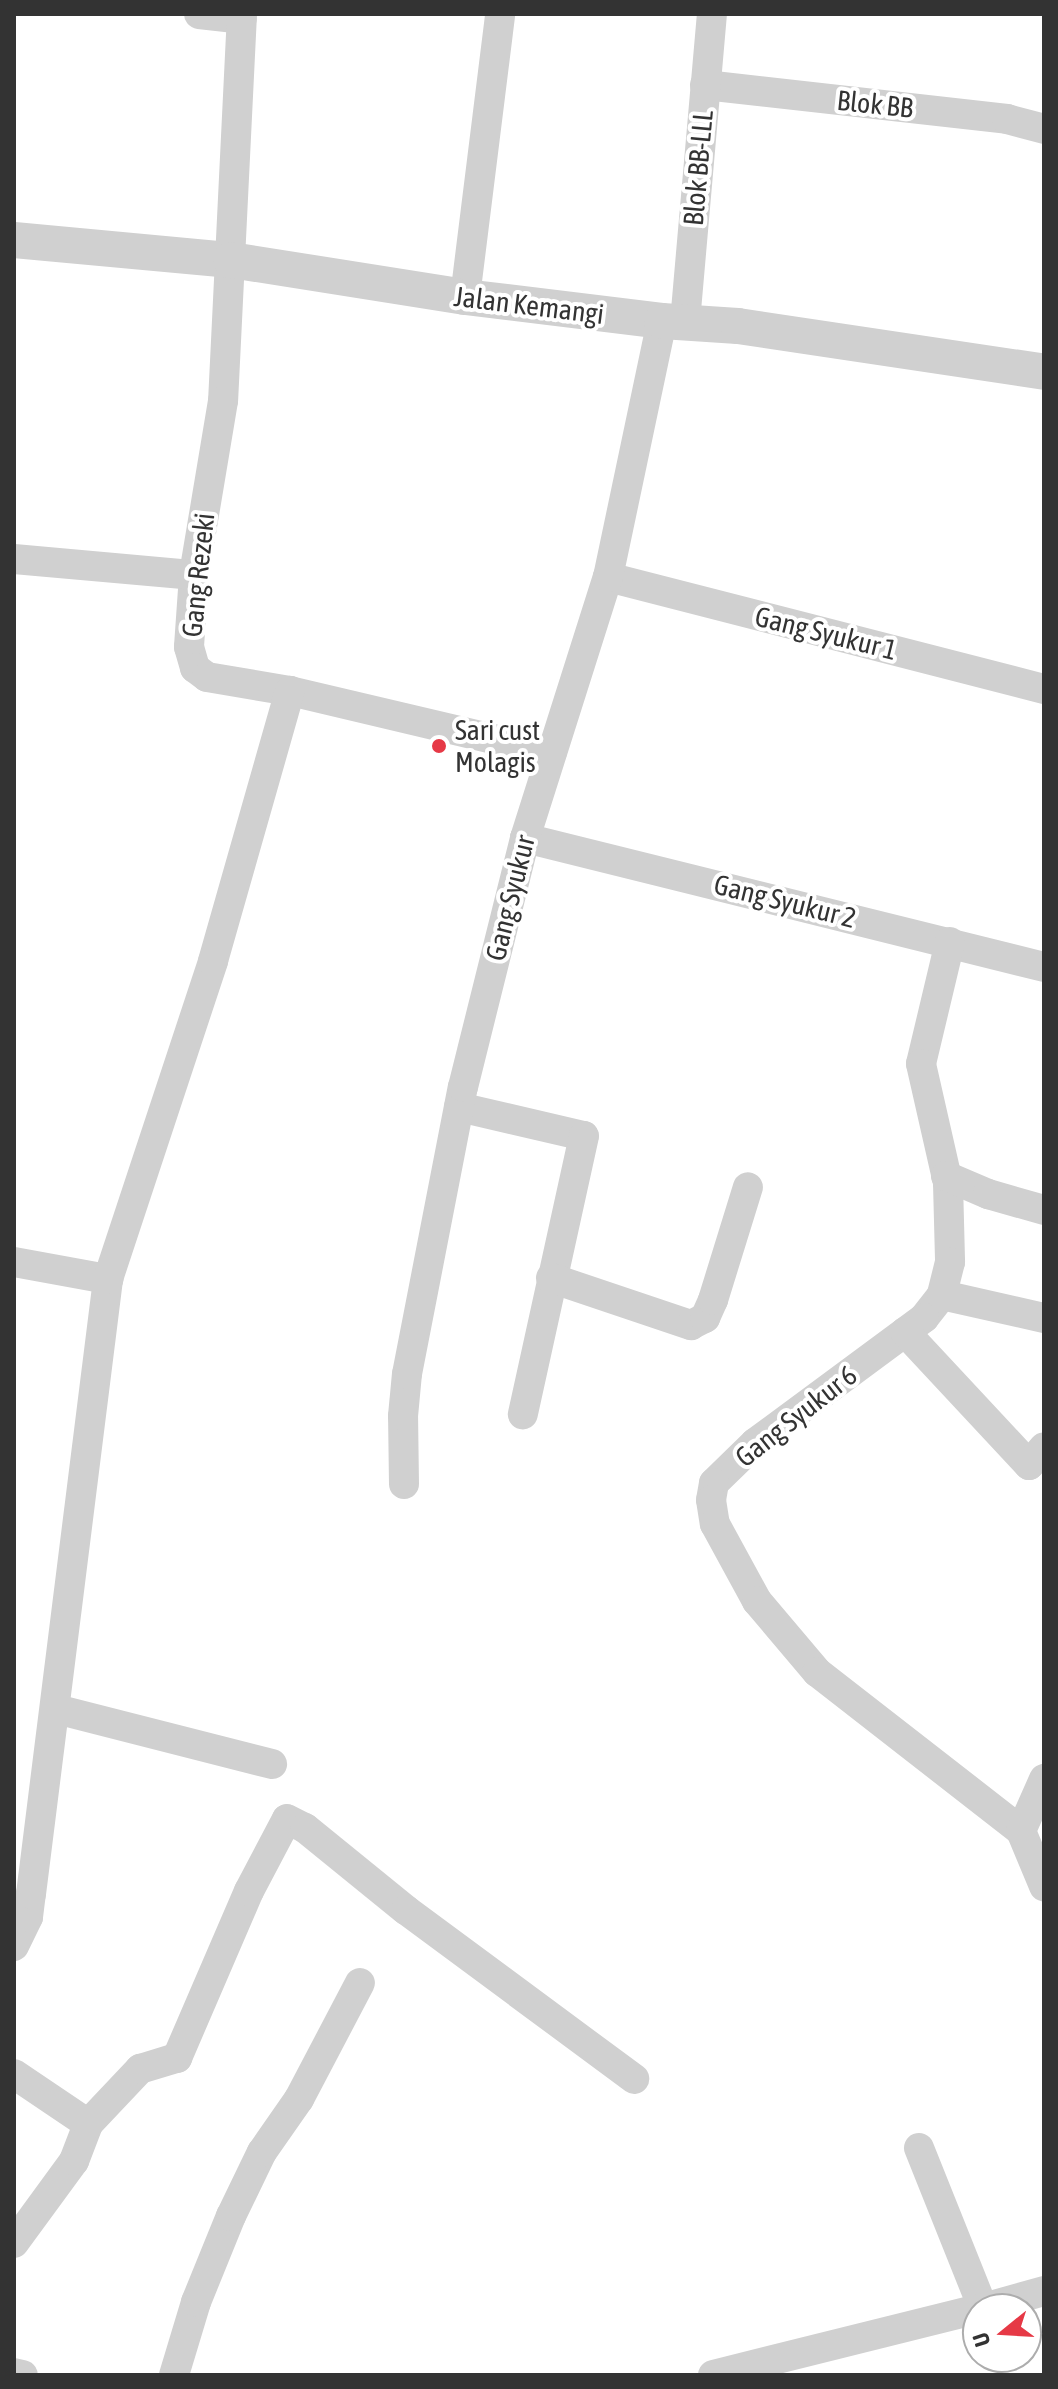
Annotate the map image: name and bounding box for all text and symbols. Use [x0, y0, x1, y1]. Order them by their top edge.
street label: Blok BB [835, 83, 915, 125]
street label: Blok BB-LLL [676, 109, 720, 227]
street label: Jalan Kemangi [452, 279, 606, 331]
street label: Gang Rezeki [175, 511, 221, 639]
street label: Gang Syukur 1 [752, 599, 900, 667]
place label: Sari cust Molagis [455, 713, 540, 779]
marker: Sari cust Molagis [430, 737, 448, 755]
street label: Gang Syukur [478, 832, 542, 964]
street label: Gang Syukur 2 [711, 867, 859, 935]
street label: Gang Syukur 6 [729, 1358, 863, 1474]
north arrow [962, 2293, 1042, 2373]
text: U [967, 2330, 995, 2350]

